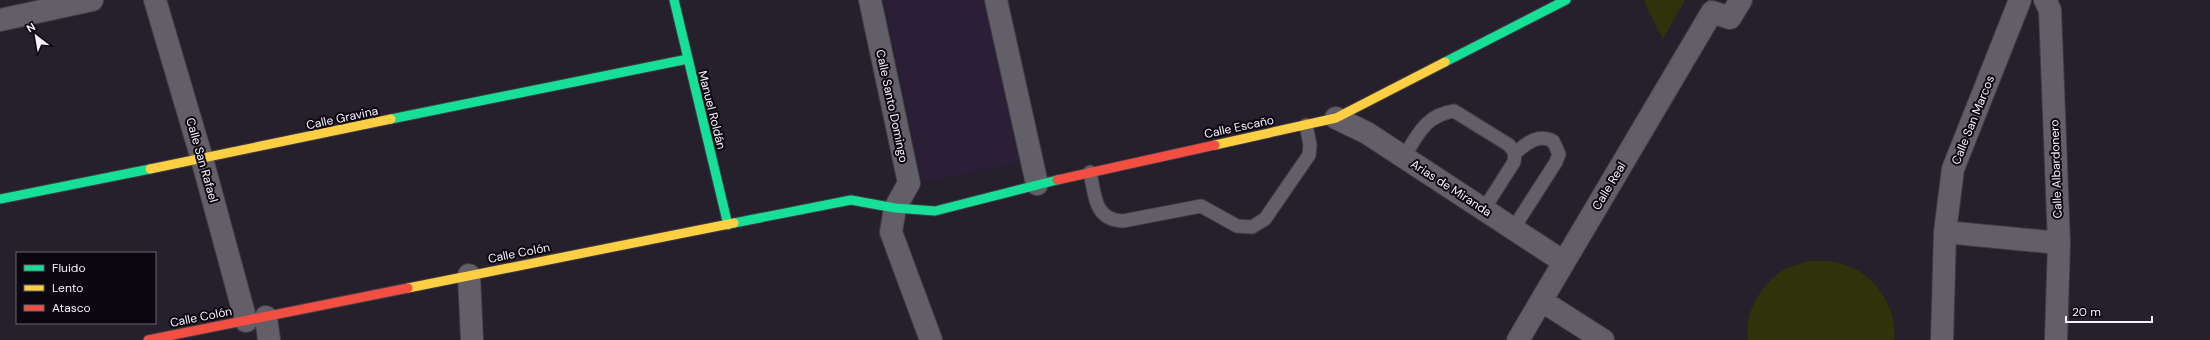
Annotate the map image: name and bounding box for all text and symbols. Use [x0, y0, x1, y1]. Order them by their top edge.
north arrow [16, 16, 56, 56]
text: N [24, 19, 38, 35]
street label: Calle Santo Domingo [872, 48, 912, 164]
street label: Manuel Roldán [694, 69, 730, 151]
street label: Calle San Marcos [1948, 73, 1998, 167]
street label: Calle Gravina [305, 103, 379, 133]
street label: Calle Escaño [1203, 112, 1275, 142]
street label: Calle San Rafael [182, 116, 222, 204]
street label: Calle Albardonero [2046, 119, 2066, 219]
street label: Arias de Miranda [1407, 156, 1495, 220]
street label: Calle Real [1588, 159, 1630, 213]
street label: Calle Colón [487, 239, 551, 267]
legend [16, 252, 156, 324]
text: Fluido [52, 260, 86, 276]
text: Lento [52, 280, 83, 296]
scale bar [2066, 298, 2152, 324]
text: Atasco [52, 300, 91, 316]
street label: Calle Colón [169, 303, 233, 331]
text: 20 m [2072, 304, 2101, 320]

